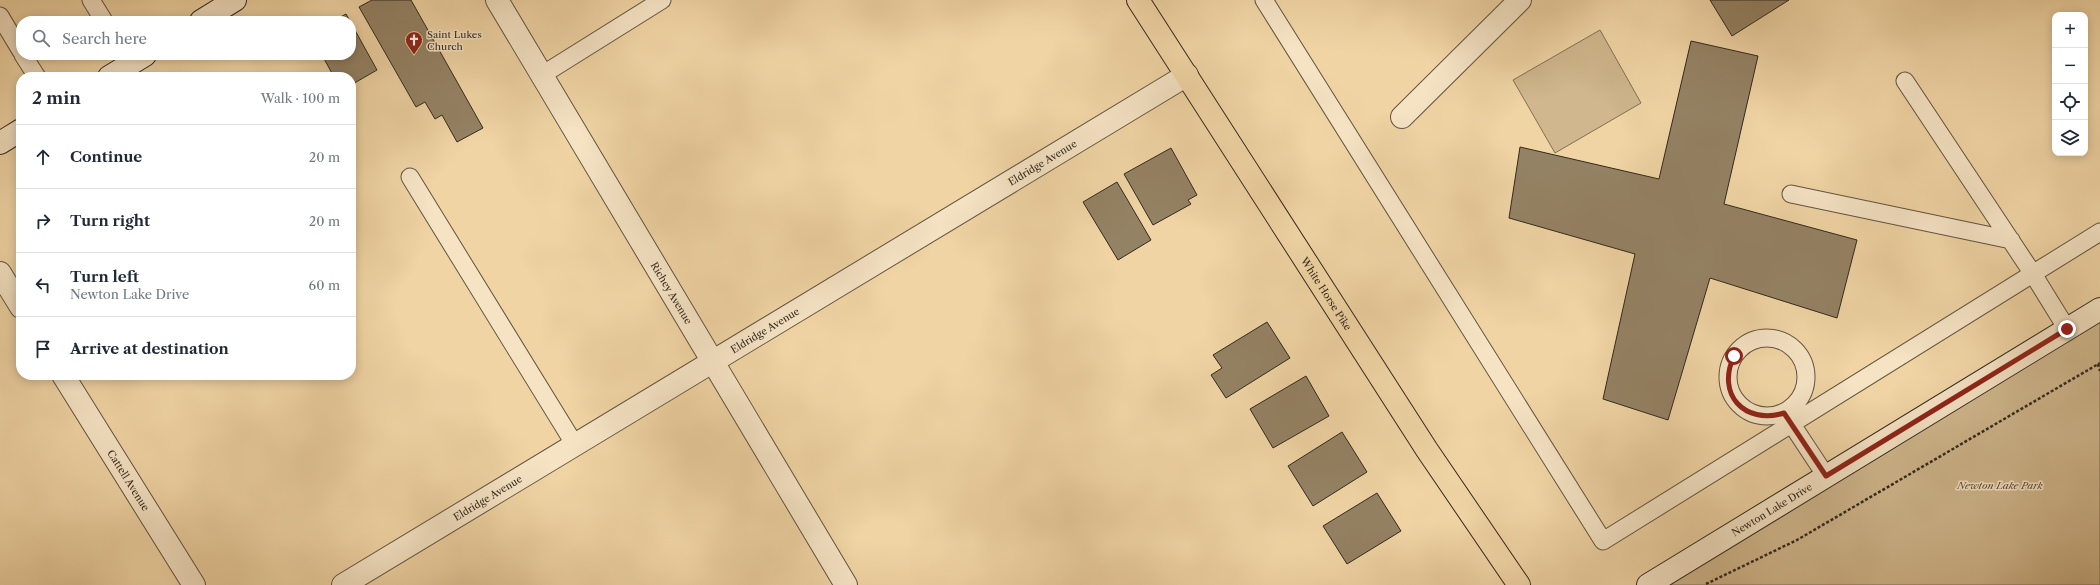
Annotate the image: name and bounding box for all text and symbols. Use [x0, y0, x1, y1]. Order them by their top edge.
map controls [2052, 12, 2088, 156]
button: + [2052, 12, 2088, 48]
search box [16, 16, 356, 60]
icon: search [30, 27, 52, 49]
place label: Saint Lukes Church [427, 28, 482, 53]
text: Search here [62, 29, 147, 48]
church icon: Saint Lukes Church [404, 30, 424, 55]
button: − [2052, 48, 2088, 84]
button: locate [2052, 84, 2088, 120]
text: 2 min [32, 88, 81, 108]
text: Walk · 100 m [261, 90, 340, 106]
button: layers [2052, 120, 2088, 156]
street label: Eldridge Avenue [1006, 137, 1080, 189]
icon: ahead [32, 146, 54, 168]
text: Continue [70, 147, 142, 166]
text: 20 m [309, 149, 340, 165]
icon: right [32, 210, 54, 232]
text: Turn right [70, 211, 150, 230]
text: 20 m [309, 213, 340, 229]
street label: White Horse Pike [1297, 254, 1355, 333]
street label: Richey Avenue [648, 260, 695, 327]
text: Turn left [70, 267, 139, 286]
icon: left [32, 274, 54, 296]
text: 60 m [309, 277, 340, 293]
text: Newton Lake Drive [70, 286, 189, 302]
street label: Eldridge Avenue [728, 305, 802, 356]
route end [2058, 320, 2076, 338]
icon: arrive [32, 338, 54, 360]
text: Arrive at destination [70, 339, 229, 358]
route start [1725, 347, 1743, 365]
street label: Cattell Avenue [104, 448, 152, 514]
street label: Eldridge Avenue [451, 472, 525, 524]
park label: Newton Lake Park [1956, 479, 2044, 492]
street label: Newton Lake Drive [1729, 480, 1815, 539]

